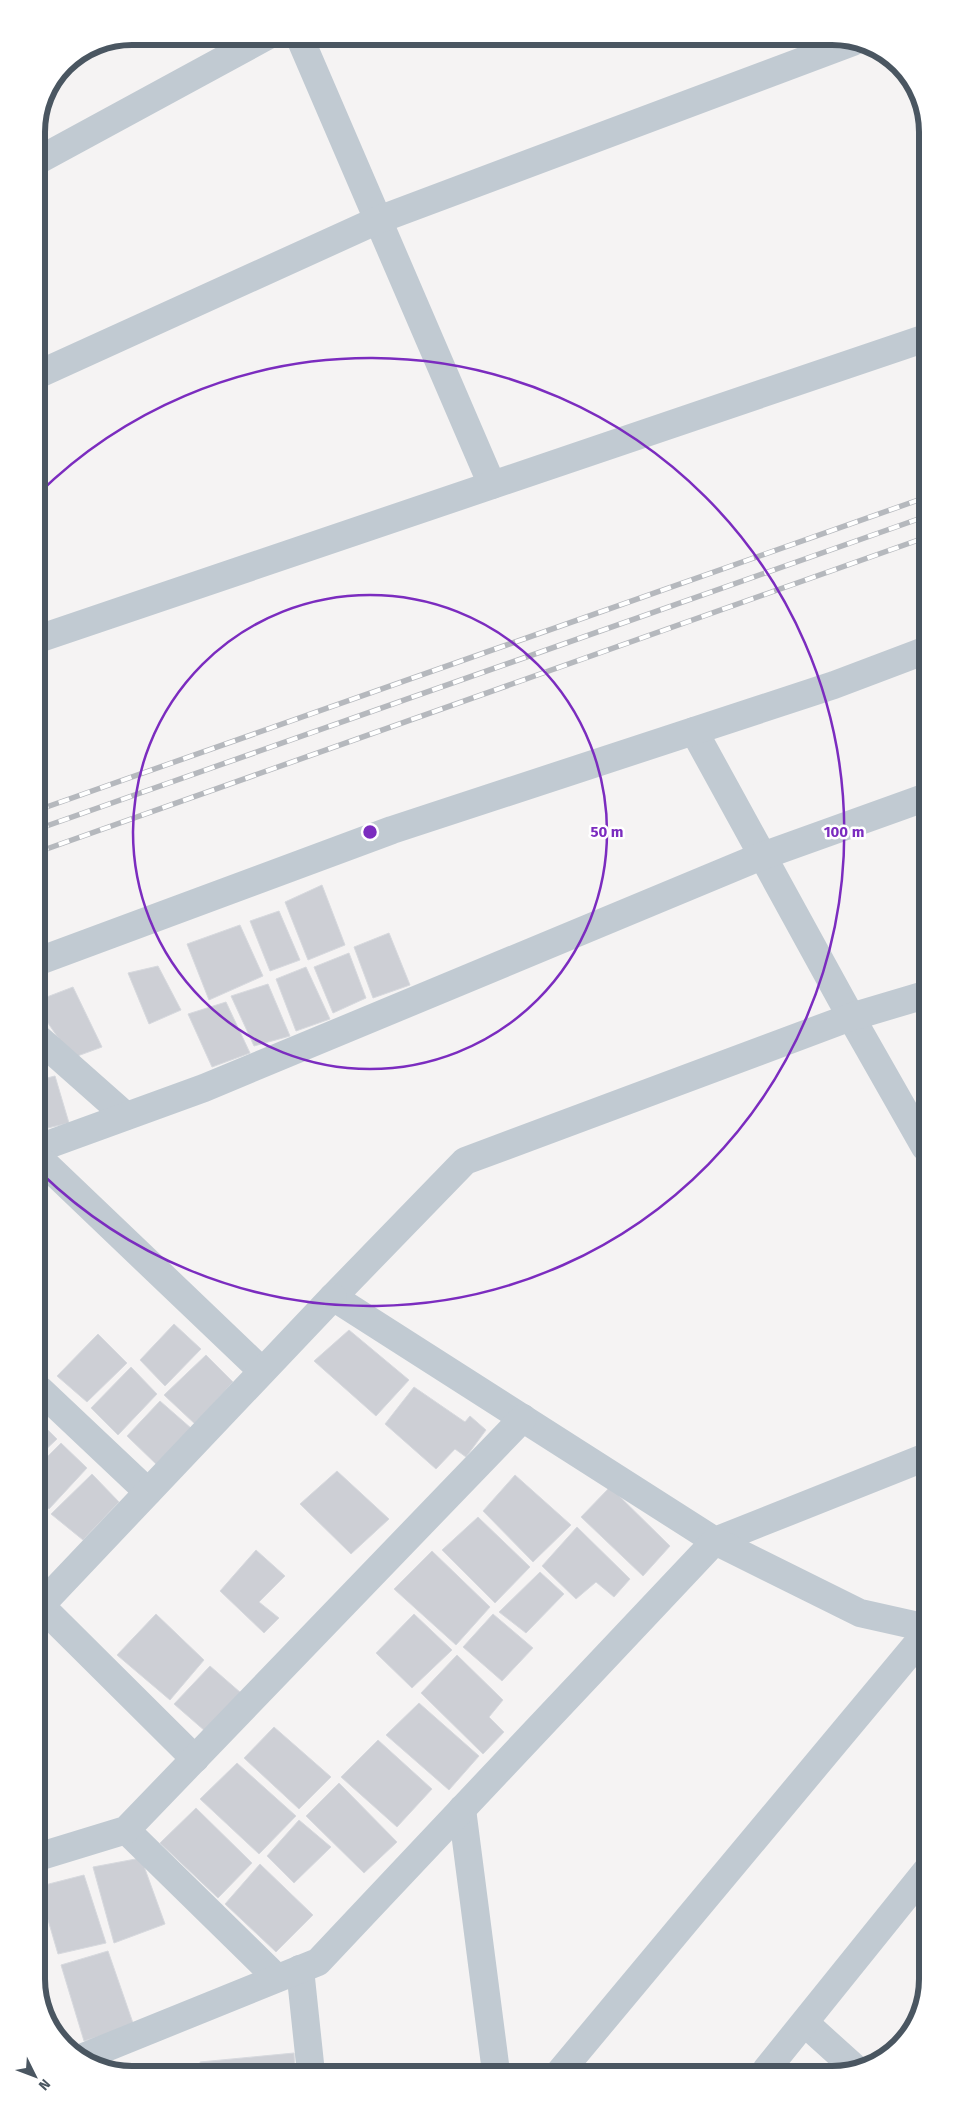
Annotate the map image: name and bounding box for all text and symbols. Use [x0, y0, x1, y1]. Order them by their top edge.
centre of rings [361, 823, 379, 841]
text: 50 m [590, 823, 624, 841]
text: 100 m [824, 823, 864, 841]
north arrow [10, 2051, 60, 2101]
text: N [35, 2075, 54, 2094]

